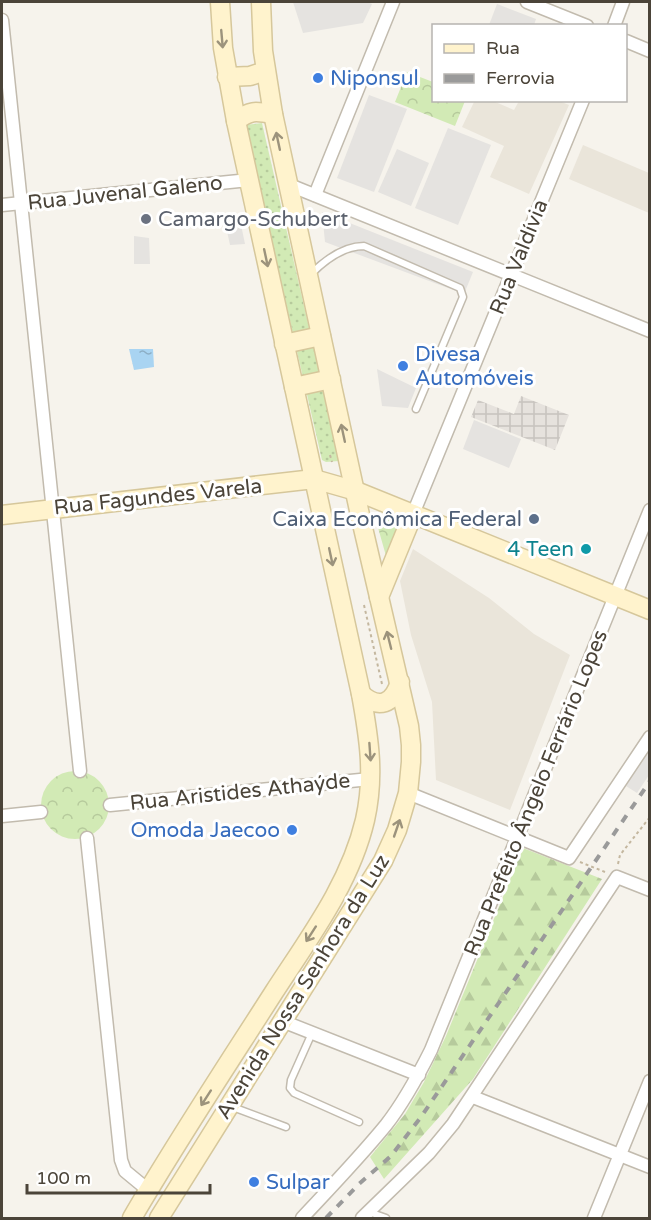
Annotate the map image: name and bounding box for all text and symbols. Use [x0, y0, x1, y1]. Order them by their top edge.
legend [432, 24, 627, 102]
one-way arrow [217, 29, 228, 49]
text: Rua [486, 37, 520, 59]
place label: Niponsul [330, 66, 419, 91]
text: Ferrovia [486, 67, 555, 89]
marker: Niponsul [311, 71, 325, 85]
one-way arrow [272, 131, 283, 151]
street label: Rua Juvenal Galeno [26, 170, 224, 216]
street label: Rua Valdívia [485, 196, 553, 318]
place label: Camargo-Schubert [158, 207, 348, 232]
marker: Camargo-Schubert [139, 212, 153, 226]
one-way arrow [260, 248, 272, 267]
place label: Divesa Automóveis [415, 342, 534, 391]
marker: Divesa Automóveis [396, 359, 410, 373]
one-way arrow [337, 424, 348, 444]
street label: Rua Fagundes Varela [53, 474, 263, 520]
place label: Caixa Econômica Federal [272, 507, 522, 532]
marker: Caixa Econômica Federal [527, 512, 541, 526]
place label: 4 Teen [507, 537, 574, 562]
marker: 4 Teen [579, 542, 593, 556]
one-way arrow [325, 547, 337, 566]
street label: Rua Prefeito Ângelo Ferrário Lopes [459, 626, 613, 960]
one-way arrow [383, 630, 395, 649]
one-way arrow [365, 741, 376, 761]
street label: Rua Aristides Athaýde [128, 768, 352, 816]
place label: Omoda Jaecoo [130, 818, 280, 843]
one-way arrow [393, 819, 404, 838]
marker: Omoda Jaecoo [285, 823, 299, 837]
street label: Avenida Nossa Senhora da Luz [211, 850, 395, 1124]
one-way arrow [305, 925, 317, 942]
one-way arrow [200, 1089, 212, 1106]
scale bar [27, 1157, 210, 1195]
text: 100 m [36, 1167, 91, 1189]
place label: Sulpar [266, 1170, 330, 1195]
marker: Sulpar [247, 1175, 261, 1189]

